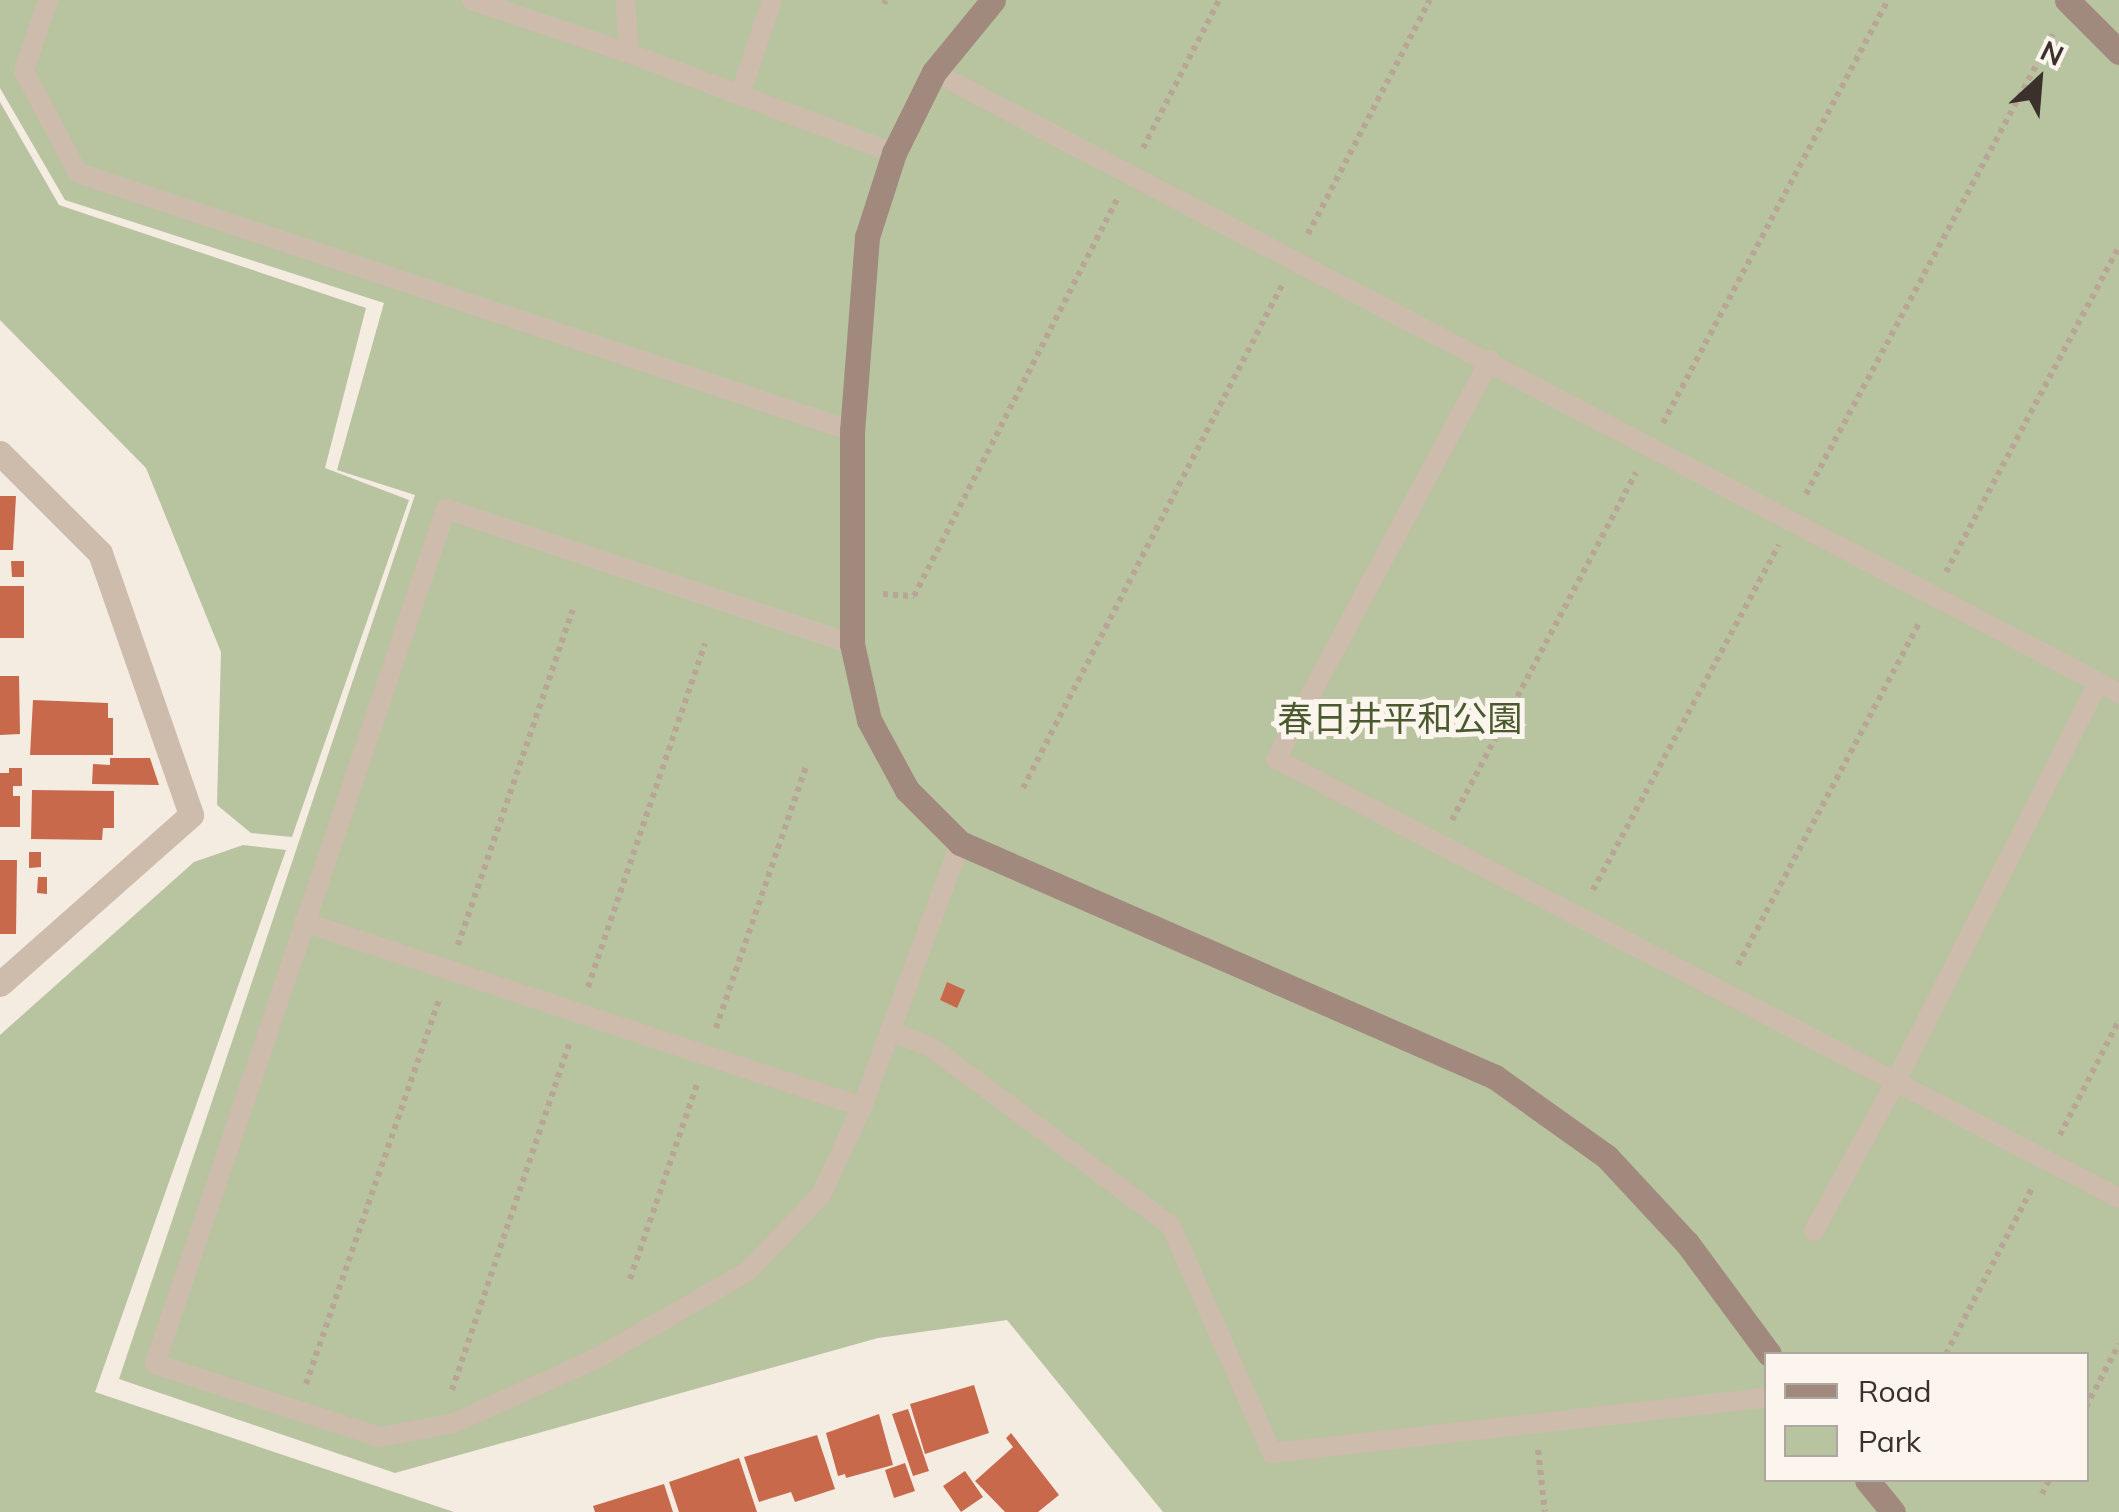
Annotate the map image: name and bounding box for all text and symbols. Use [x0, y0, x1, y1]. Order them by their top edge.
north arrow [1989, 30, 2089, 130]
text: N [2035, 32, 2070, 73]
park label: 春日井平和公園 [1278, 697, 1522, 739]
legend [1764, 1352, 2089, 1482]
text: Road [1858, 1372, 1932, 1410]
text: Park [1858, 1422, 1921, 1460]

